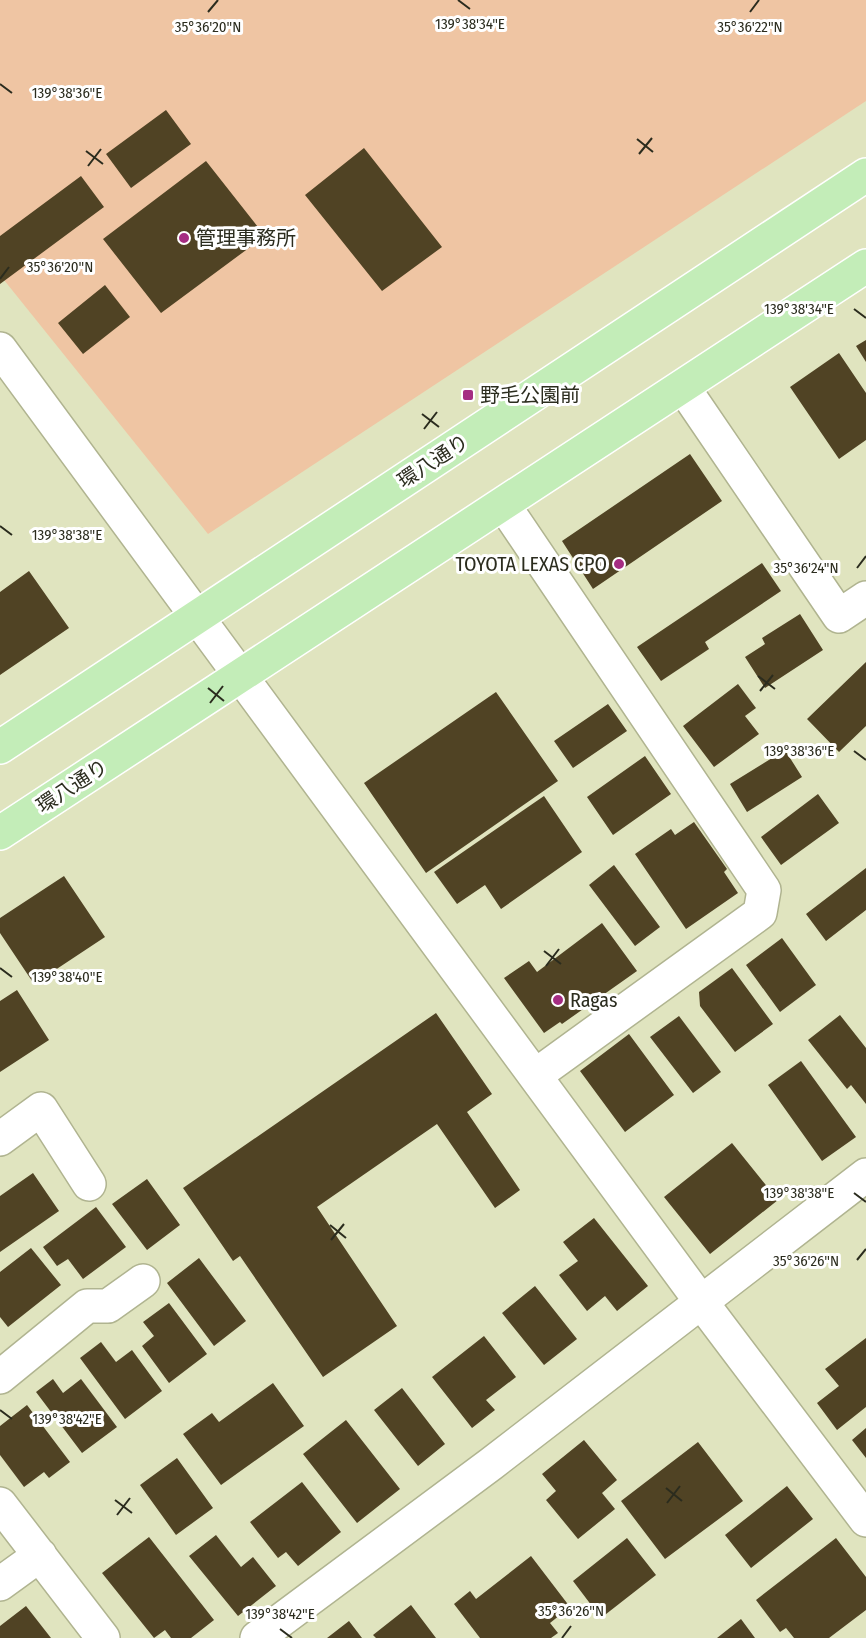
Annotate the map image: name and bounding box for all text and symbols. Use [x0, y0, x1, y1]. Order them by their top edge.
text: 139°38'34"E [435, 15, 505, 33]
text: 35°36'20"N [175, 18, 241, 36]
text: 35°36'22"N [717, 18, 783, 36]
text: 139°38'36"E [32, 84, 102, 102]
place label: 管理事務所 [196, 226, 296, 250]
marker: 管理事務所 [177, 231, 191, 245]
text: 35°36'20"N [27, 258, 93, 276]
text: 139°38'34"E [764, 300, 834, 318]
place label: 野毛公園前 [480, 383, 580, 407]
marker: 野毛公園前 [461, 388, 475, 402]
street label: 環八通り [393, 429, 473, 493]
text: 139°38'38"E [32, 526, 102, 544]
place label: TOYOTA LEXAS CPO [456, 552, 607, 576]
marker: TOYOTA LEXAS CPO [612, 557, 626, 571]
text: 35°36'24"N [773, 559, 839, 577]
text: 139°38'36"E [764, 742, 834, 760]
street label: 環八通り [32, 754, 112, 818]
text: 139°38'40"E [32, 968, 102, 986]
place label: Ragas [570, 988, 618, 1012]
marker: Ragas [551, 993, 565, 1007]
text: 139°38'38"E [764, 1184, 834, 1202]
text: 35°36'26"N [773, 1252, 839, 1270]
text: 139°38'42"E [32, 1410, 102, 1428]
text: 35°36'26"N [538, 1602, 604, 1620]
text: 139°38'42"E [245, 1605, 315, 1623]

